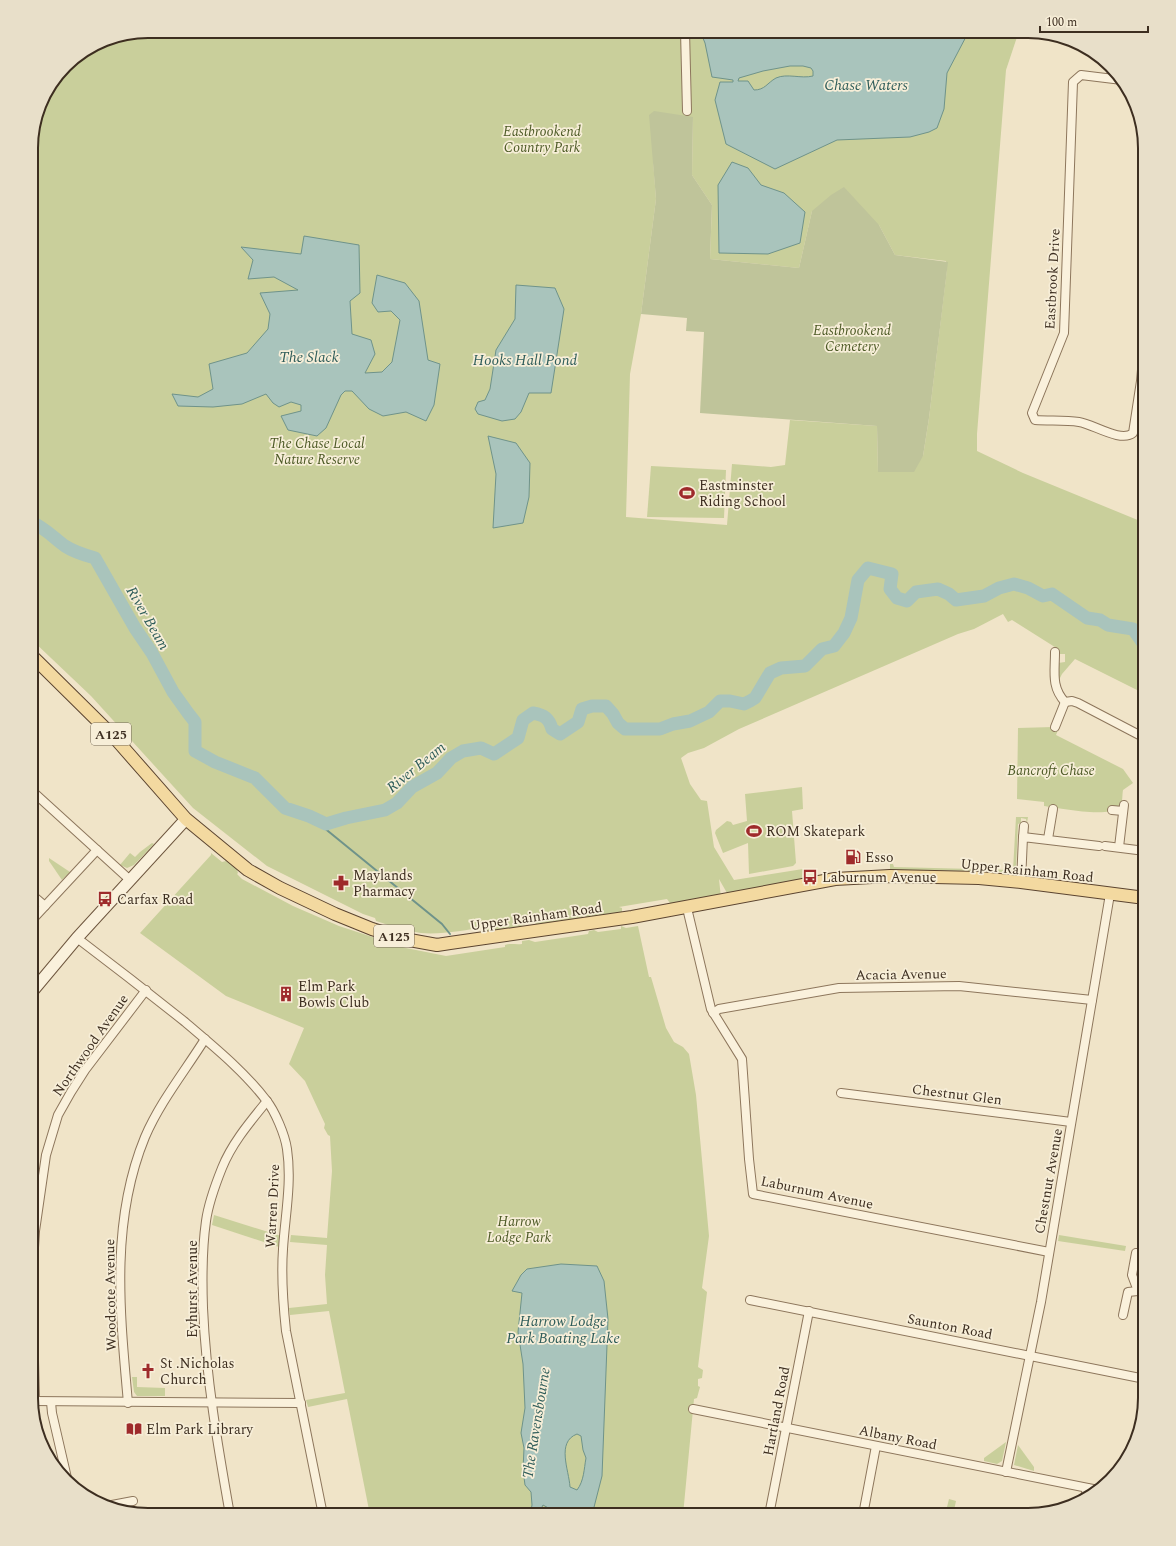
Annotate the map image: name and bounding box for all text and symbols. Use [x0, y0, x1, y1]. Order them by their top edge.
scale bar [1040, 8, 1148, 34]
text: 100 m [1046, 13, 1077, 32]
water label: Chase Waters [824, 74, 909, 97]
park label: Eastbrookend Country Park [503, 121, 581, 158]
street label: Eastbrook Drive [1039, 228, 1066, 330]
park label: Eastbrookend Cemetery [813, 320, 891, 357]
water label: The Slack [279, 346, 339, 369]
water label: Hooks Hall Pond [473, 349, 577, 372]
park label: The Chase Local Nature Reserve [269, 433, 365, 470]
place label: Eastminster Riding School [699, 475, 786, 512]
sports icon: Eastminster Riding School [678, 484, 696, 502]
water label: River Beam [120, 582, 175, 655]
road number: A125 [91, 723, 131, 745]
water label: River Beam [382, 736, 451, 799]
park label: Bancroft Chase [1007, 760, 1095, 781]
place label: ROM Skatepark [766, 821, 865, 842]
sports icon: ROM Skatepark [745, 822, 763, 840]
place label: Esso [865, 847, 894, 868]
fuel station icon: Esso [844, 848, 862, 866]
street label: Upper Rainham Road [959, 853, 1095, 888]
place label: Maylands Pharmacy [353, 865, 416, 902]
place label: Laburnum Avenue [822, 867, 937, 888]
bus stop icon: Laburnum Avenue [801, 868, 819, 886]
pharmacy icon: Maylands Pharmacy [332, 874, 350, 892]
place label: Carfax Road [117, 889, 193, 910]
bus stop icon: Carfax Road [96, 890, 114, 908]
street label: Upper Rainham Road [468, 897, 604, 936]
road number: A125 [374, 925, 414, 947]
street label: Acacia Avenue [855, 963, 947, 986]
place label: Elm Park Bowls Club [298, 976, 369, 1013]
building icon: Elm Park Bowls Club [277, 985, 295, 1003]
street label: Northwood Avenue [47, 990, 134, 1101]
street label: Chestnut Glen [911, 1079, 1003, 1110]
street label: Chestnut Avenue [1029, 1126, 1068, 1235]
street label: Warren Drive [260, 1163, 285, 1249]
street label: Laburnum Avenue [759, 1170, 875, 1215]
park label: Harrow Lodge Park [487, 1211, 552, 1248]
street label: Woodcote Avenue [99, 1238, 122, 1351]
street label: Eyhurst Avenue [182, 1240, 203, 1338]
street label: Saunton Road [906, 1308, 994, 1345]
water label: Harrow Lodge Park Boating Lake [506, 1310, 620, 1350]
place label: St .Nicholas Church [160, 1353, 235, 1390]
church icon: St .Nicholas Church [139, 1362, 157, 1380]
street label: Hartland Road [758, 1364, 795, 1458]
water label: The Ravensbourne [516, 1365, 557, 1480]
place label: Elm Park Library [146, 1419, 254, 1440]
library icon: Elm Park Library [125, 1420, 143, 1438]
street label: Albany Road [857, 1420, 939, 1455]

